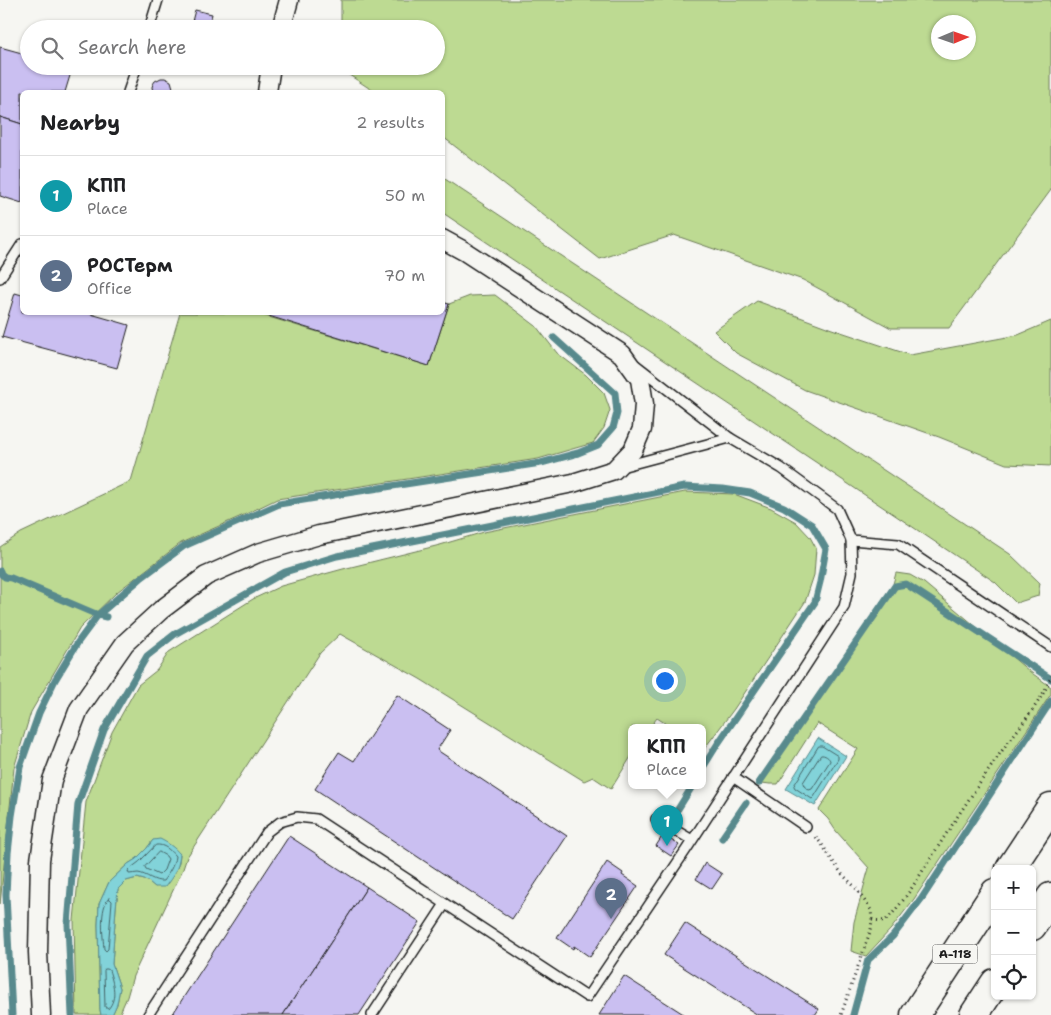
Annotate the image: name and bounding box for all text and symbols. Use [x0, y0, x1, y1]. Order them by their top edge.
north arrow [931, 15, 976, 60]
search box [20, 20, 445, 75]
icon: search [38, 34, 66, 62]
text: Search here [78, 35, 187, 60]
text: Nearby [40, 109, 120, 137]
text: 2 results [356, 112, 425, 133]
text: КПП [87, 173, 126, 198]
text: 1 [52, 185, 60, 206]
text: 50 m [385, 185, 425, 206]
text: Place [87, 198, 128, 219]
text: РОСТерм [87, 253, 173, 278]
text: 2 [50, 265, 62, 286]
text: 70 m [384, 265, 425, 286]
text: Office [87, 278, 132, 299]
your location [652, 668, 678, 694]
popup [628, 724, 706, 789]
text: КПП [647, 734, 686, 759]
text: Place [647, 759, 687, 780]
pin: 1 [651, 805, 683, 846]
map controls [991, 865, 1036, 1000]
button: + [991, 865, 1036, 910]
pin: 2 [595, 878, 627, 919]
button: − [991, 910, 1036, 955]
road number: А-118 [932, 944, 978, 964]
button: locate [991, 955, 1036, 1000]

